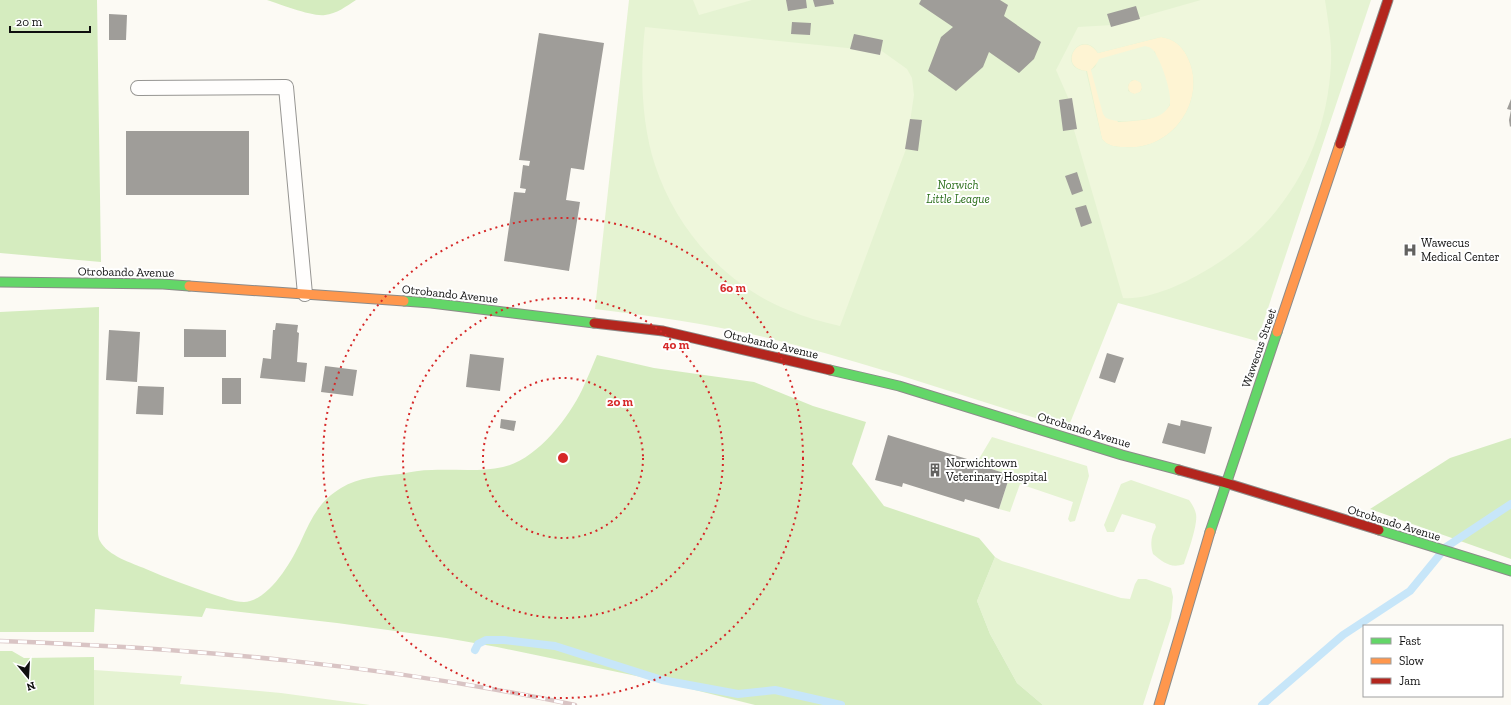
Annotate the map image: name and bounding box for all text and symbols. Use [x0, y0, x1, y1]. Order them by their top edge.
scale bar [10, 8, 90, 34]
text: 20 m [16, 15, 43, 29]
park label: Norwich Little League [926, 178, 990, 206]
place label: Wawecus Medical Center [1421, 236, 1500, 264]
hospital icon: Wawecus Medical Center [1402, 242, 1418, 258]
street label: Otrobando Avenue [78, 264, 175, 280]
text: 60 m [720, 281, 747, 295]
street label: Otrobando Avenue [401, 282, 499, 306]
street label: Wawecus Street [1239, 306, 1279, 389]
street label: Otrobando Avenue [722, 326, 820, 362]
text: 40 m [663, 338, 690, 352]
text: 20 m [607, 395, 634, 409]
street label: Otrobando Avenue [1036, 409, 1133, 451]
centre of rings [556, 451, 570, 465]
place label: Norwichtown Veterinary Hospital [945, 456, 1047, 484]
building icon: Norwichtown Veterinary Hospital [927, 462, 943, 478]
street label: Otrobando Avenue [1346, 502, 1443, 544]
legend [1363, 625, 1503, 697]
text: Fast [1399, 634, 1422, 648]
text: Slow [1399, 654, 1425, 668]
north arrow [8, 657, 48, 697]
text: Jam [1399, 674, 1421, 688]
text: N [24, 679, 37, 694]

